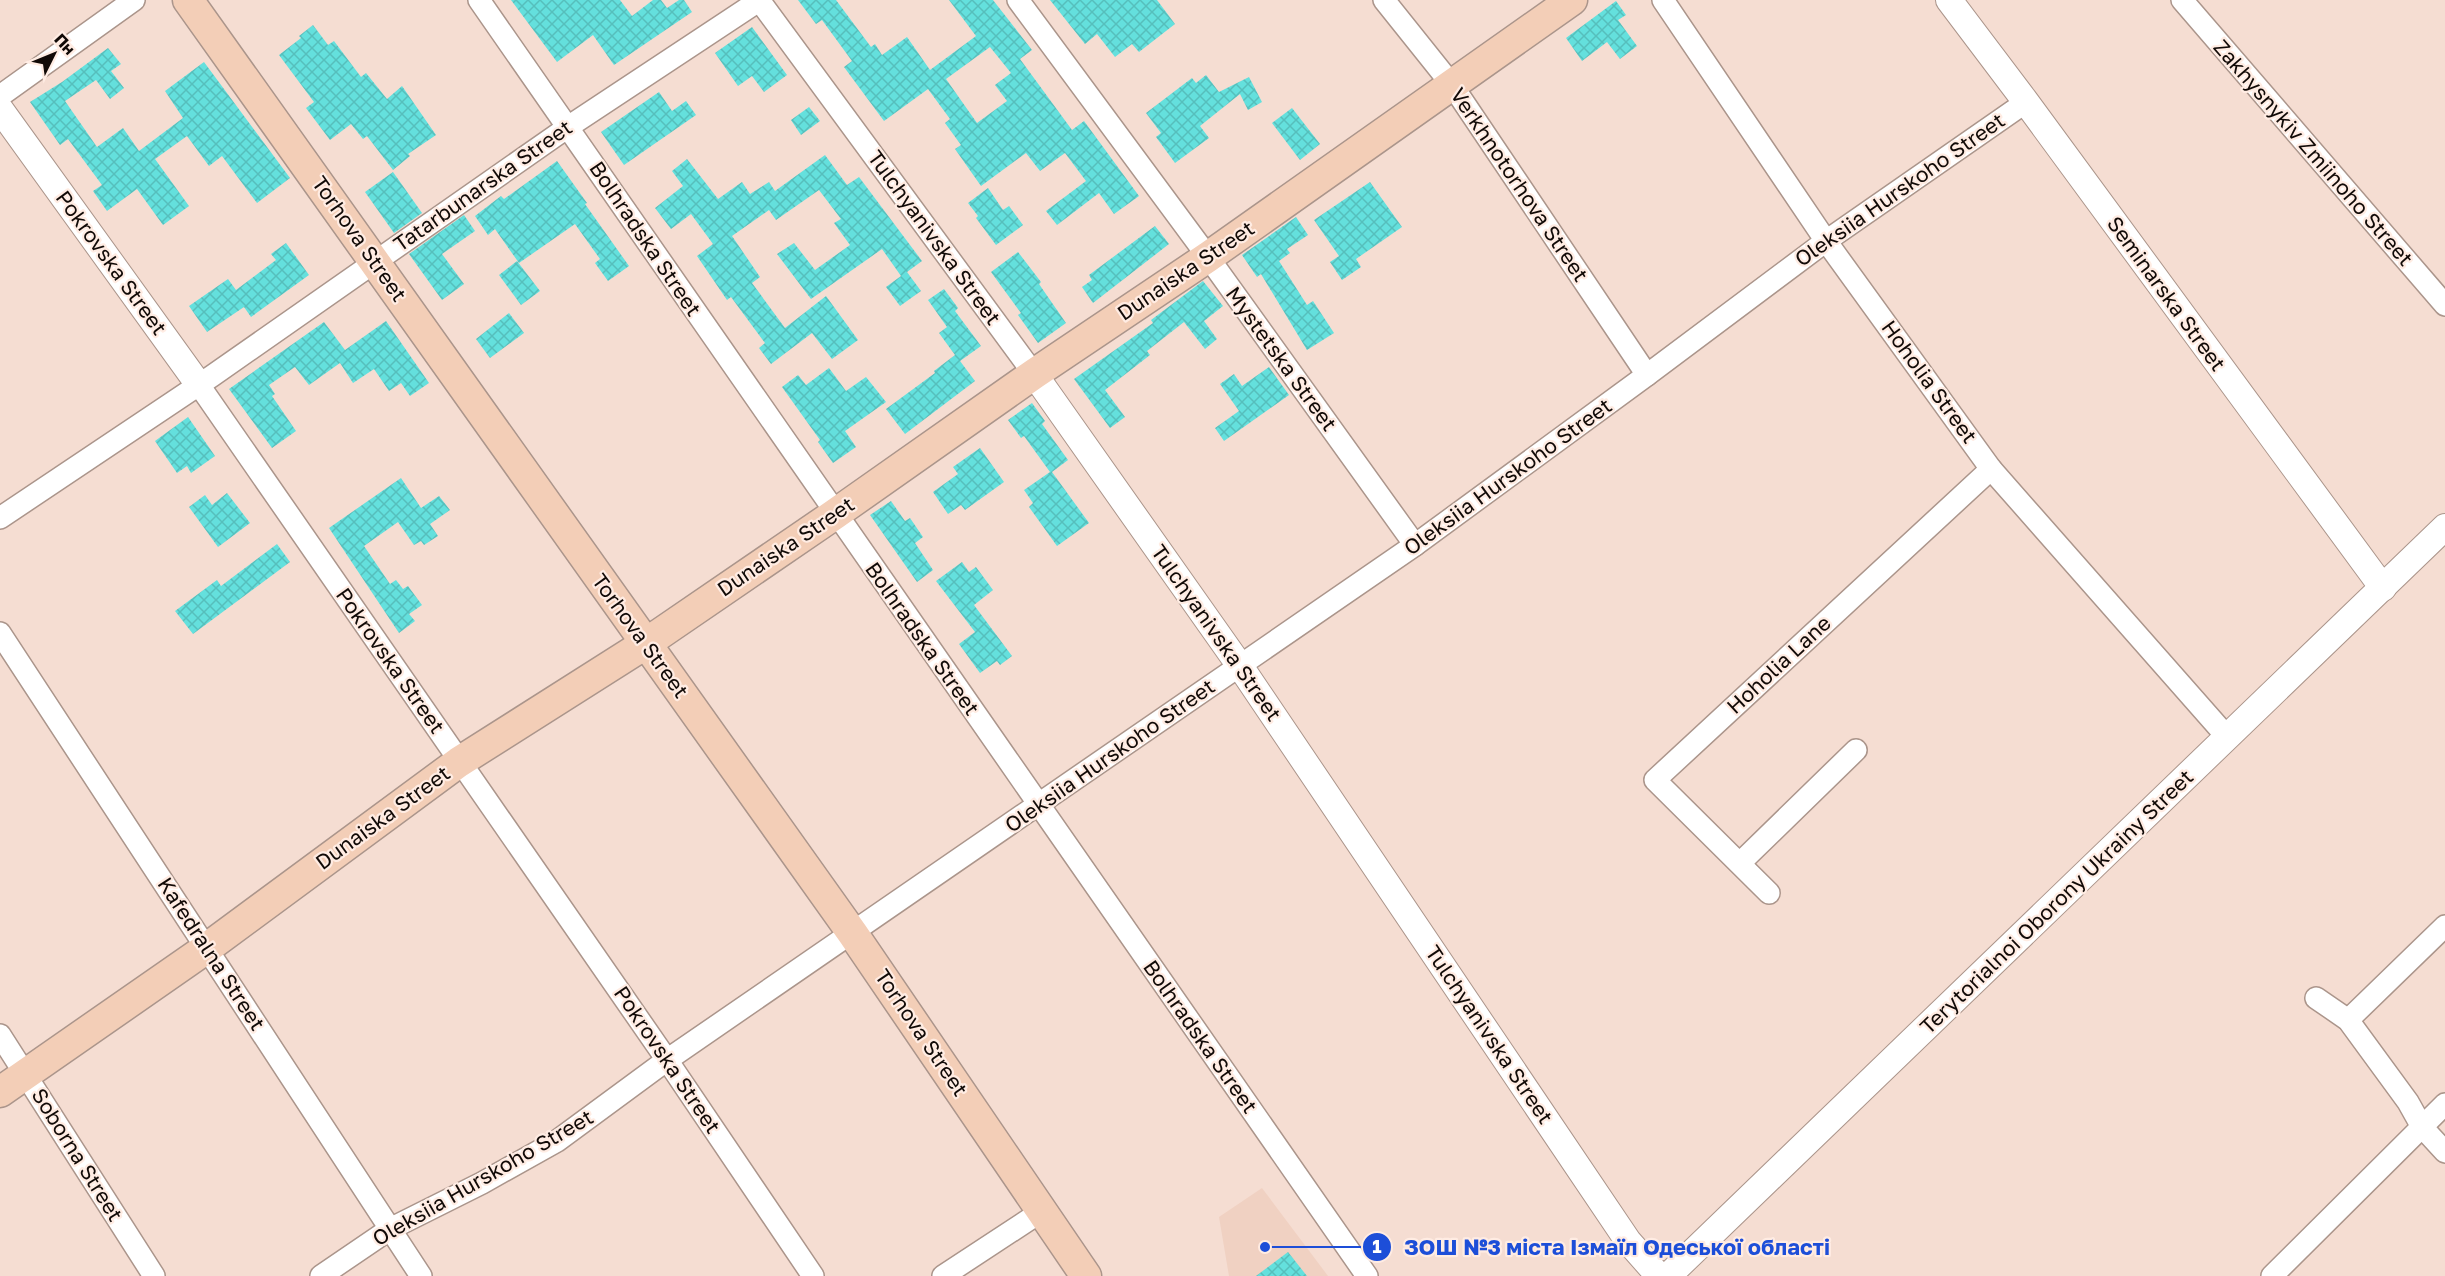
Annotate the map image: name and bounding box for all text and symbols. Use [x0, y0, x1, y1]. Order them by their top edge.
north arrow [24, 24, 84, 84]
text: Пн [50, 29, 80, 59]
street label: Zakhysnykiv Zmiinoho Street [2208, 34, 2419, 271]
street label: Verkhnotorhova Street [1445, 83, 1594, 286]
street label: Oleksiia Hurskoho Street [1789, 107, 2010, 272]
street label: Tatarbunarska Street [388, 114, 577, 257]
street label: Tulchyanivska Street [863, 145, 1007, 330]
street label: Bolhradska Street [584, 156, 707, 321]
street label: Torhova Street [307, 171, 413, 306]
street label: Pokrovska Street [51, 185, 173, 340]
street label: Seminarska Street [2102, 211, 2232, 376]
street label: Dunaiska Street [1112, 215, 1259, 326]
street label: Mystetska Street [1221, 281, 1343, 436]
street label: Hoholia Street [1876, 315, 1983, 448]
street label: Oleksiia Hurskoho Street [1398, 392, 1616, 560]
street label: Dunaiska Street [712, 491, 859, 602]
street label: Tulchyanivska Street [1146, 539, 1288, 726]
street label: Bolhradska Street [860, 557, 985, 720]
street label: Torhova Street [587, 568, 695, 703]
street label: Pokrovska Street [331, 583, 451, 738]
street label: Hoholia Lane [1721, 610, 1836, 719]
street label: Oleksiia Hurskoho Street [999, 673, 1220, 838]
street label: Dunaiska Street [310, 760, 455, 875]
street label: Terytorialnoi Oborony Ukrainy Street [1914, 763, 2198, 1039]
street label: Kafedralna Street [153, 872, 271, 1035]
street label: Tulchyanivska Street [1420, 940, 1559, 1129]
street label: Bolhradska Street [1138, 955, 1263, 1118]
street label: Torhova Street [870, 964, 974, 1101]
street label: Pokrovska Street [609, 981, 727, 1138]
street label: Soborna Street [27, 1083, 129, 1226]
street label: Oleksiia Hurskoho Street [368, 1103, 597, 1251]
callout: ЗОШ №3 міста Ізмаїл Одеської області [1362, 1227, 1842, 1267]
text: ЗОШ №3 міста Ізмаїл Одеської області [1404, 1233, 1830, 1260]
text: 1 [1372, 1235, 1382, 1257]

